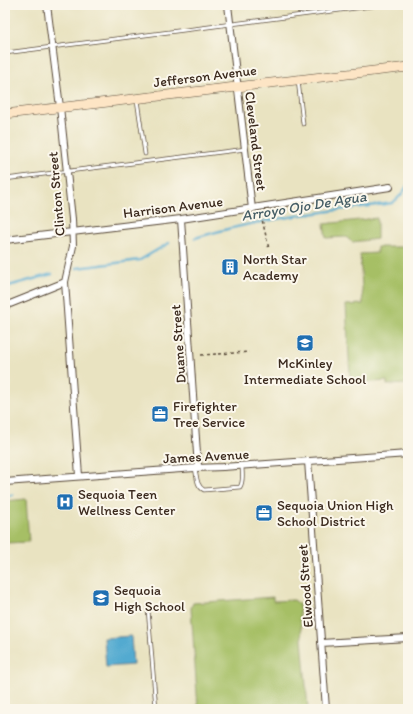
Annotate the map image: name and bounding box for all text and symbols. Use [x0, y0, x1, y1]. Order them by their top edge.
street label: Jefferson Avenue [152, 62, 258, 91]
street label: Cleveland Street [241, 90, 270, 192]
street label: Clinton Street [44, 151, 69, 237]
water label: Arroyo Ojo De Agua [240, 187, 368, 225]
street label: Harrison Avenue [122, 193, 224, 222]
place label: North Star Academy [243, 251, 307, 284]
building icon: North Star Academy [220, 257, 240, 277]
street label: Duane Street [167, 304, 190, 384]
school or university icon: McKinley Intermediate School [295, 333, 315, 353]
place label: McKinley Intermediate School [244, 355, 366, 388]
place label: Firefighter Tree Service [173, 398, 245, 431]
office icon: Firefighter Tree Service [150, 404, 170, 424]
street label: James Avenue [163, 446, 250, 467]
place label: Sequoia Teen Wellness Center [78, 486, 176, 519]
hospital icon: Sequoia Teen Wellness Center [55, 492, 75, 512]
place label: Sequoia Union High School District [277, 497, 394, 530]
office icon: Sequoia Union High School District [254, 503, 274, 523]
street label: Elwood Street [294, 544, 317, 628]
place label: Sequoia High School [114, 582, 185, 615]
school or university icon: Sequoia High School [91, 588, 111, 608]

